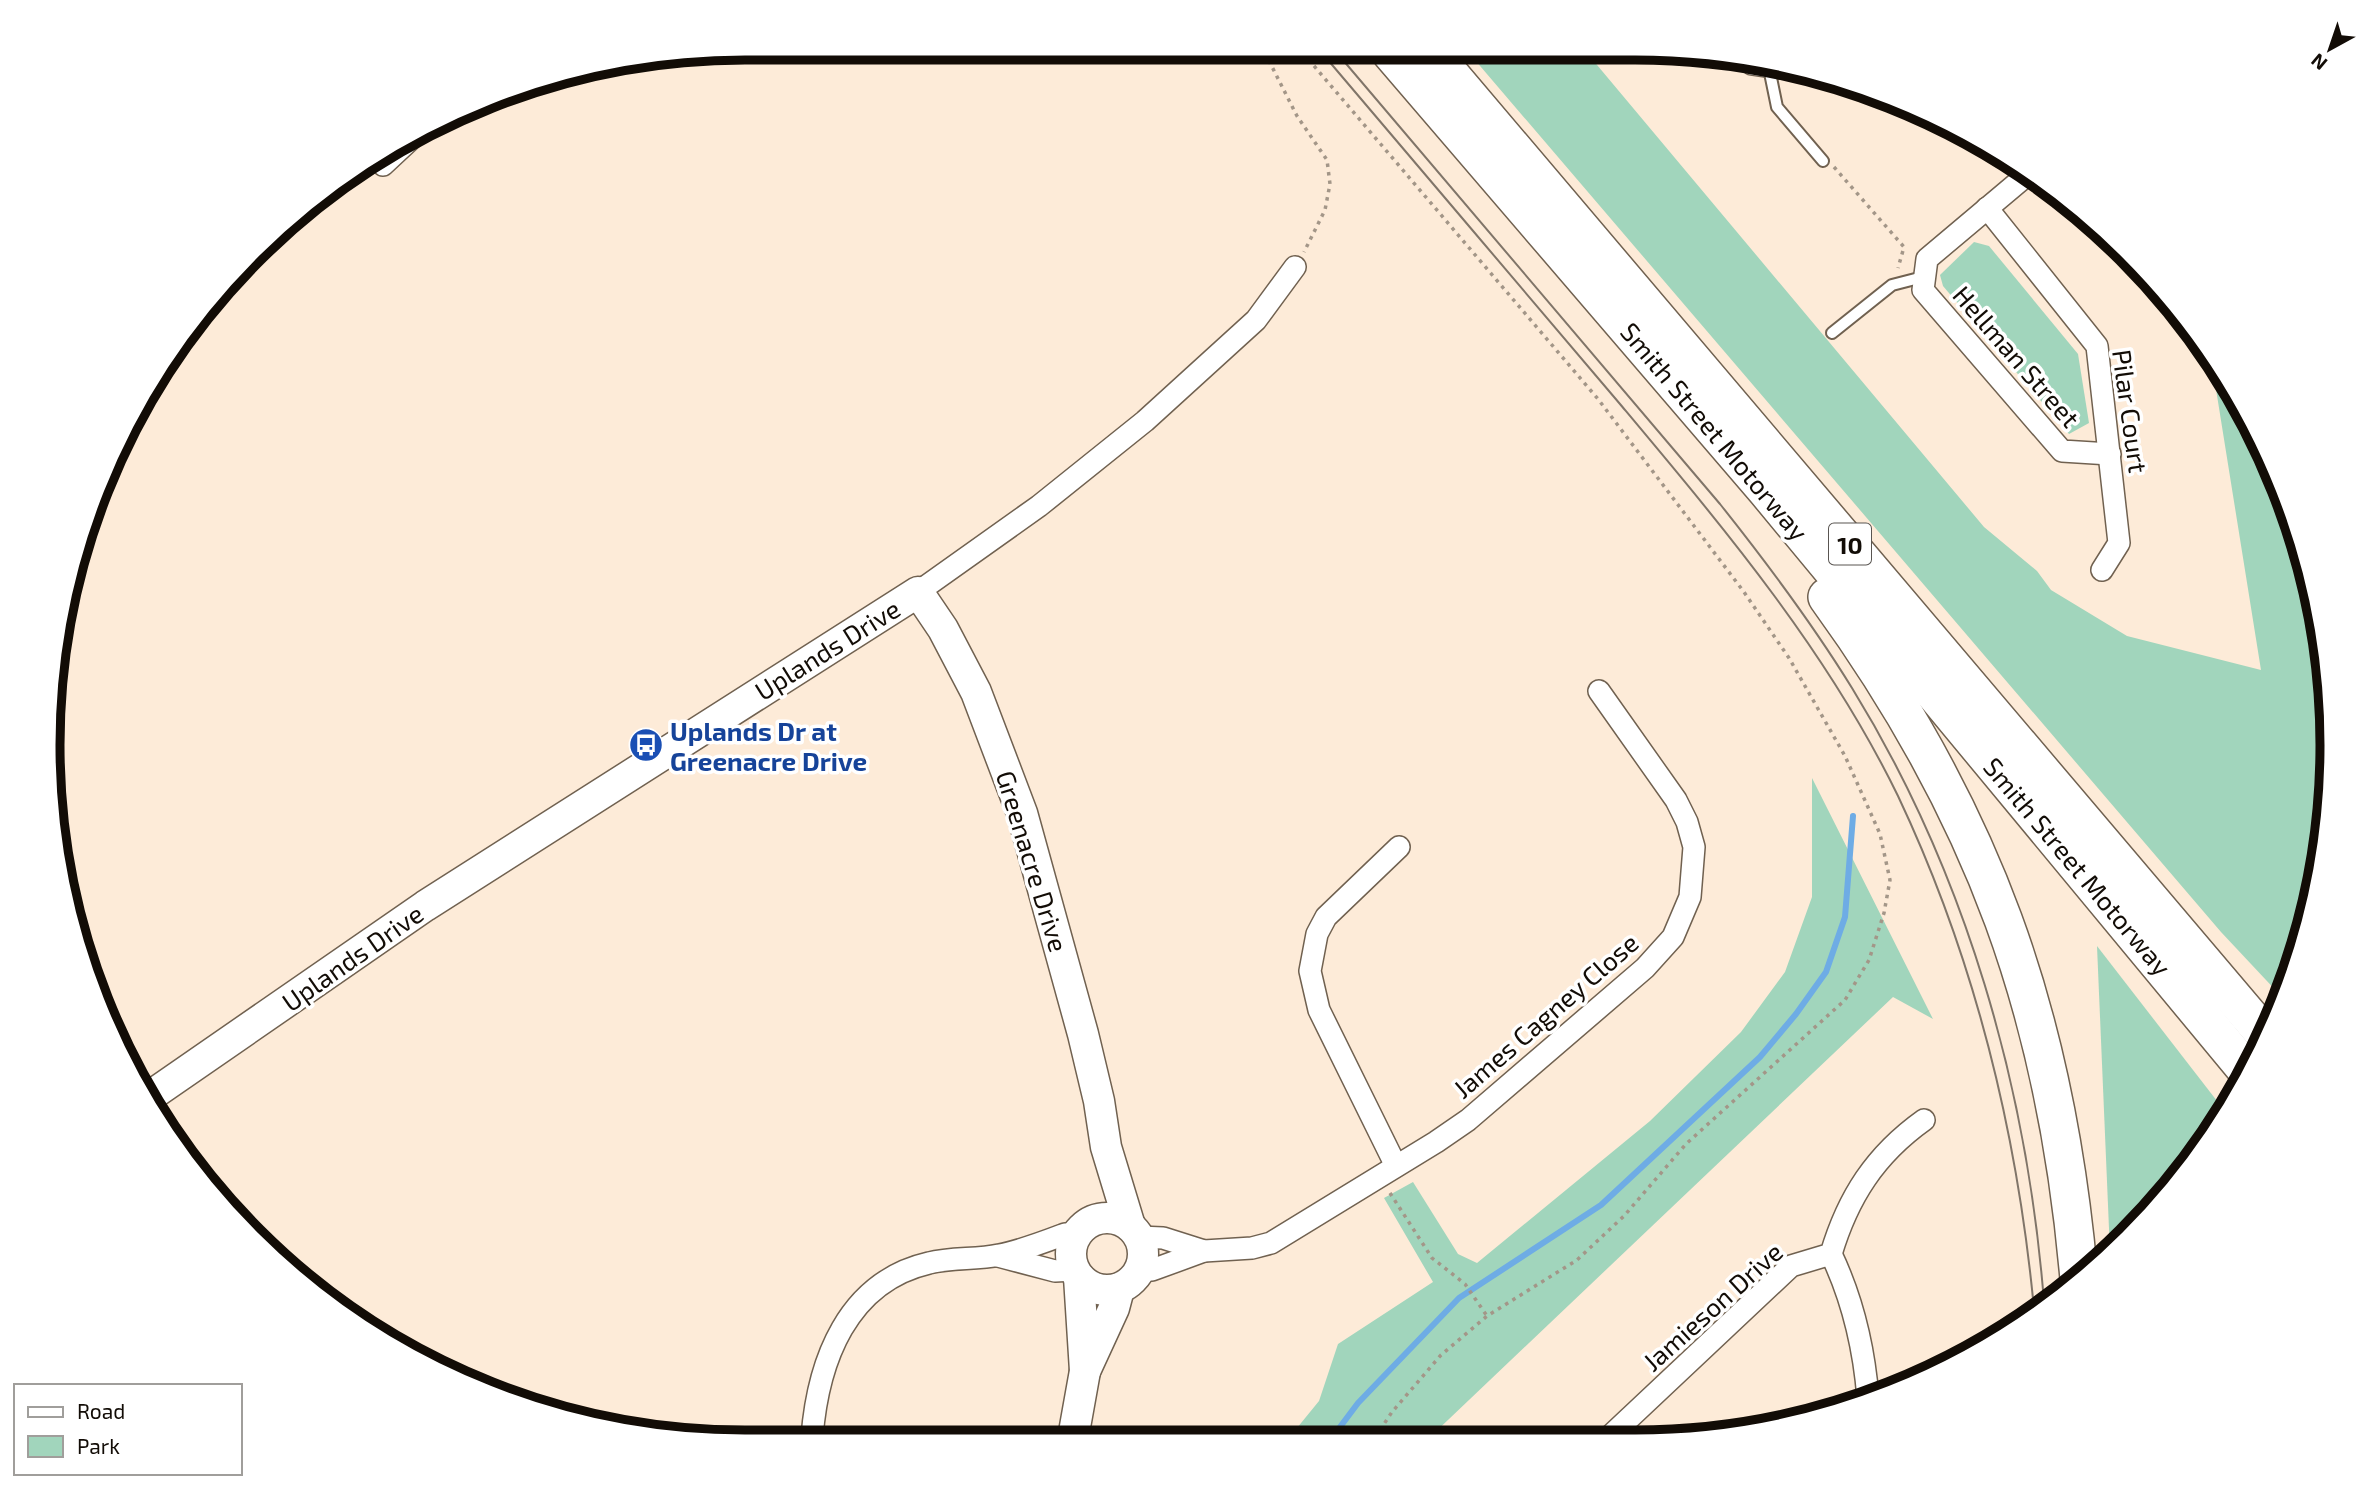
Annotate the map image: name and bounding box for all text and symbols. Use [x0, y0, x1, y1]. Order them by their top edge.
north arrow [2295, 14, 2365, 84]
text: N [2306, 49, 2331, 76]
street label: Hellman Street [1947, 279, 2087, 433]
street label: Smith Street Motorway [1615, 316, 1815, 546]
street label: Pilar Court [2107, 347, 2155, 475]
road number: 10 [1829, 524, 1871, 564]
street label: Uplands Drive [749, 592, 905, 706]
place label: Uplands Dr at Greenacre Drive [670, 715, 867, 776]
bus stop icon: Uplands Dr at Greenacre Drive [627, 726, 665, 764]
street label: Smith Street Motorway [1978, 751, 2178, 981]
street label: Greenacre Drive [991, 767, 1075, 955]
street label: Uplands Drive [275, 897, 429, 1017]
street label: James Cagney Close [1446, 926, 1644, 1104]
street label: Jamieson Drive [1636, 1235, 1788, 1377]
legend [14, 1384, 242, 1475]
text: Road [77, 1398, 125, 1423]
text: Park [77, 1433, 120, 1458]

